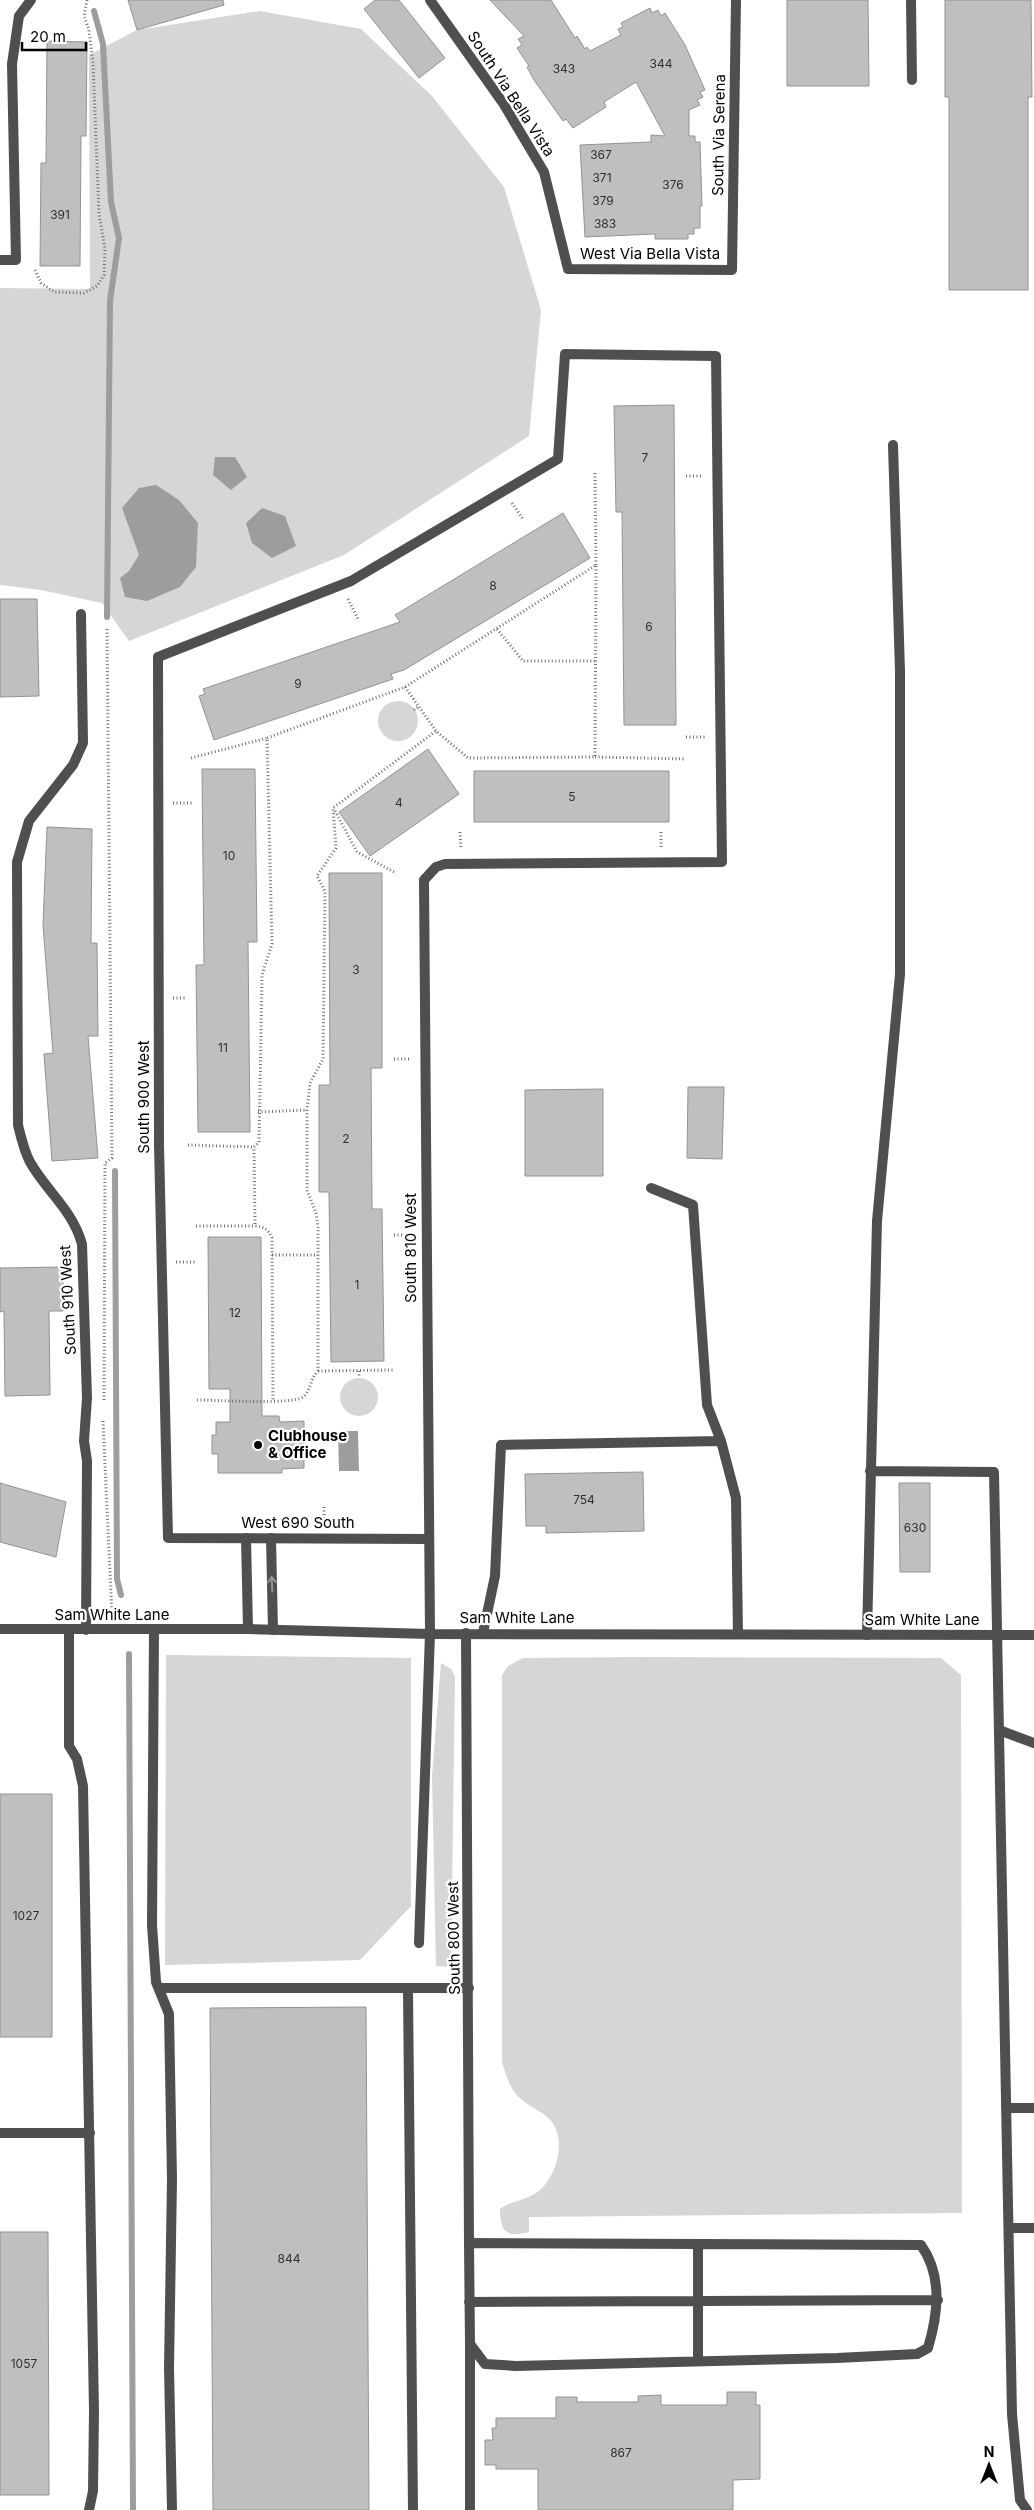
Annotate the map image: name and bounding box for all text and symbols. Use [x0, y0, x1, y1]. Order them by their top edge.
scale bar [22, 20, 86, 52]
text: 20 m [30, 27, 66, 46]
street label: South Via Bella Vista [464, 27, 559, 160]
house number: 344 [650, 56, 673, 71]
house number: 343 [553, 61, 575, 76]
street label: South Via Serena [708, 74, 729, 196]
house number: 367 [590, 147, 612, 162]
house number: 371 [592, 170, 612, 185]
house number: 376 [662, 177, 684, 192]
house number: 379 [592, 193, 614, 208]
house number: 391 [50, 207, 70, 222]
house number: 383 [594, 216, 616, 231]
street label: West Via Bella Vista [580, 244, 720, 263]
house number: 7 [642, 450, 649, 465]
house number: 8 [489, 578, 497, 593]
house number: 6 [645, 619, 653, 634]
house number: 9 [294, 676, 302, 691]
house number: 5 [568, 789, 576, 804]
house number: 4 [395, 795, 403, 810]
house number: 10 [223, 848, 235, 863]
house number: 3 [352, 962, 360, 977]
street label: South 900 West [134, 1040, 153, 1154]
house number: 11 [218, 1040, 228, 1055]
house number: 2 [342, 1131, 350, 1146]
street label: South 810 West [401, 1193, 420, 1303]
street label: South 910 West [55, 1244, 80, 1356]
house number: 1 [355, 1277, 359, 1292]
house number: 12 [229, 1305, 241, 1320]
place label: Clubhouse & Office [268, 1426, 347, 1462]
marker: Clubhouse & Office [252, 1439, 264, 1451]
house number: 754 [573, 1492, 595, 1507]
street label: West 690 South [241, 1513, 355, 1532]
house number: 630 [904, 1520, 926, 1535]
one-way arrow [267, 1576, 277, 1592]
street label: Sam White Lane [55, 1605, 169, 1624]
street label: Sam White Lane [460, 1608, 574, 1627]
street label: Sam White Lane [865, 1610, 979, 1629]
street label: South 800 West [443, 1881, 464, 1995]
house number: 1027 [13, 1908, 39, 1923]
house number: 844 [278, 2251, 301, 2266]
house number: 1057 [11, 2356, 37, 2371]
north arrow [964, 2440, 1014, 2490]
text: N [984, 2443, 994, 2460]
house number: 867 [610, 2445, 632, 2460]

